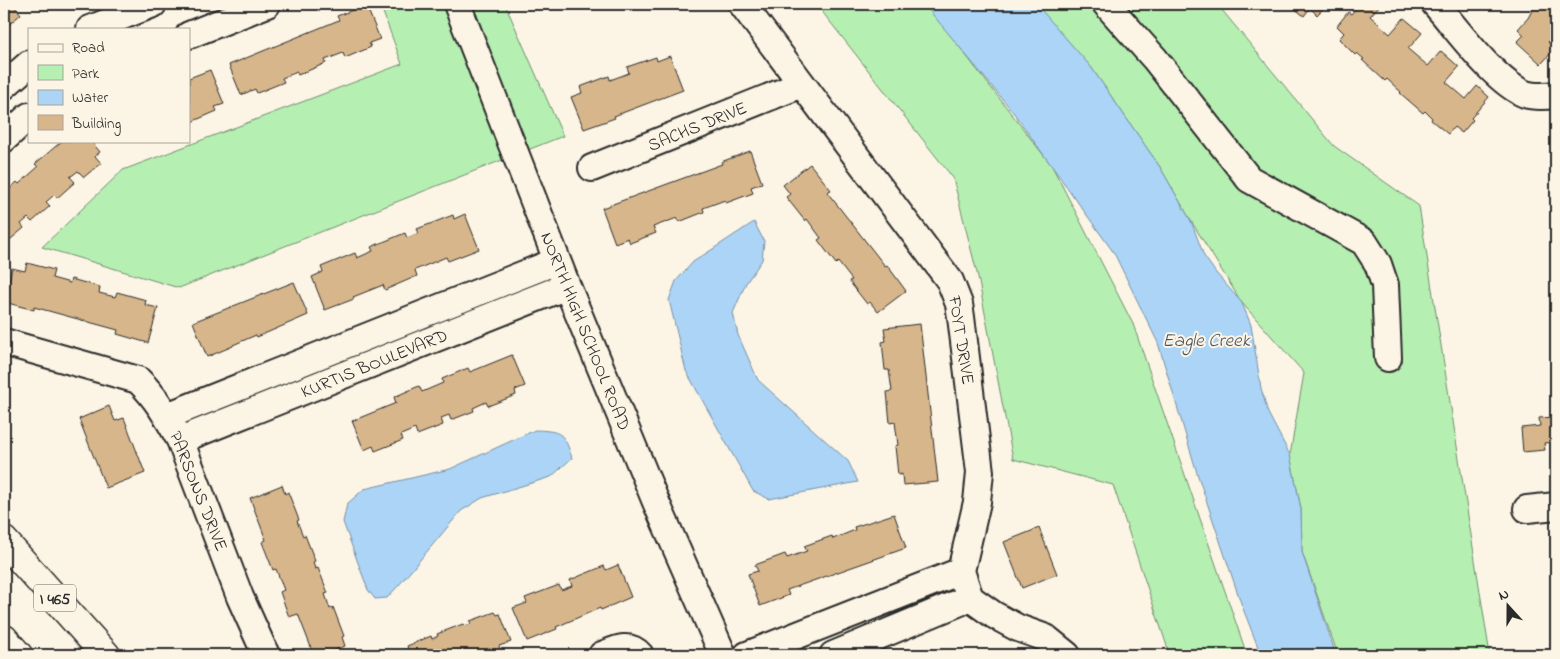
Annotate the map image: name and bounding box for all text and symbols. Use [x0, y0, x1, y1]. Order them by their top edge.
legend [28, 28, 190, 142]
text: Road [72, 37, 105, 59]
text: Park [72, 63, 100, 85]
text: Water [72, 87, 108, 109]
street label: SACHS DRIVE [644, 96, 751, 160]
text: Building [71, 113, 121, 136]
street label: NORTH HIGH SCHOOL ROAD [532, 229, 636, 435]
street label: FOYT DRIVE [940, 293, 980, 387]
street label: KURTIS BOULEVARD [297, 324, 452, 406]
water label: Eagle Creek [1162, 328, 1251, 356]
street label: PARSONS DRIVE [161, 428, 233, 556]
north arrow [1482, 582, 1532, 632]
road number: I 465 [34, 584, 76, 612]
text: N [1496, 584, 1512, 607]

